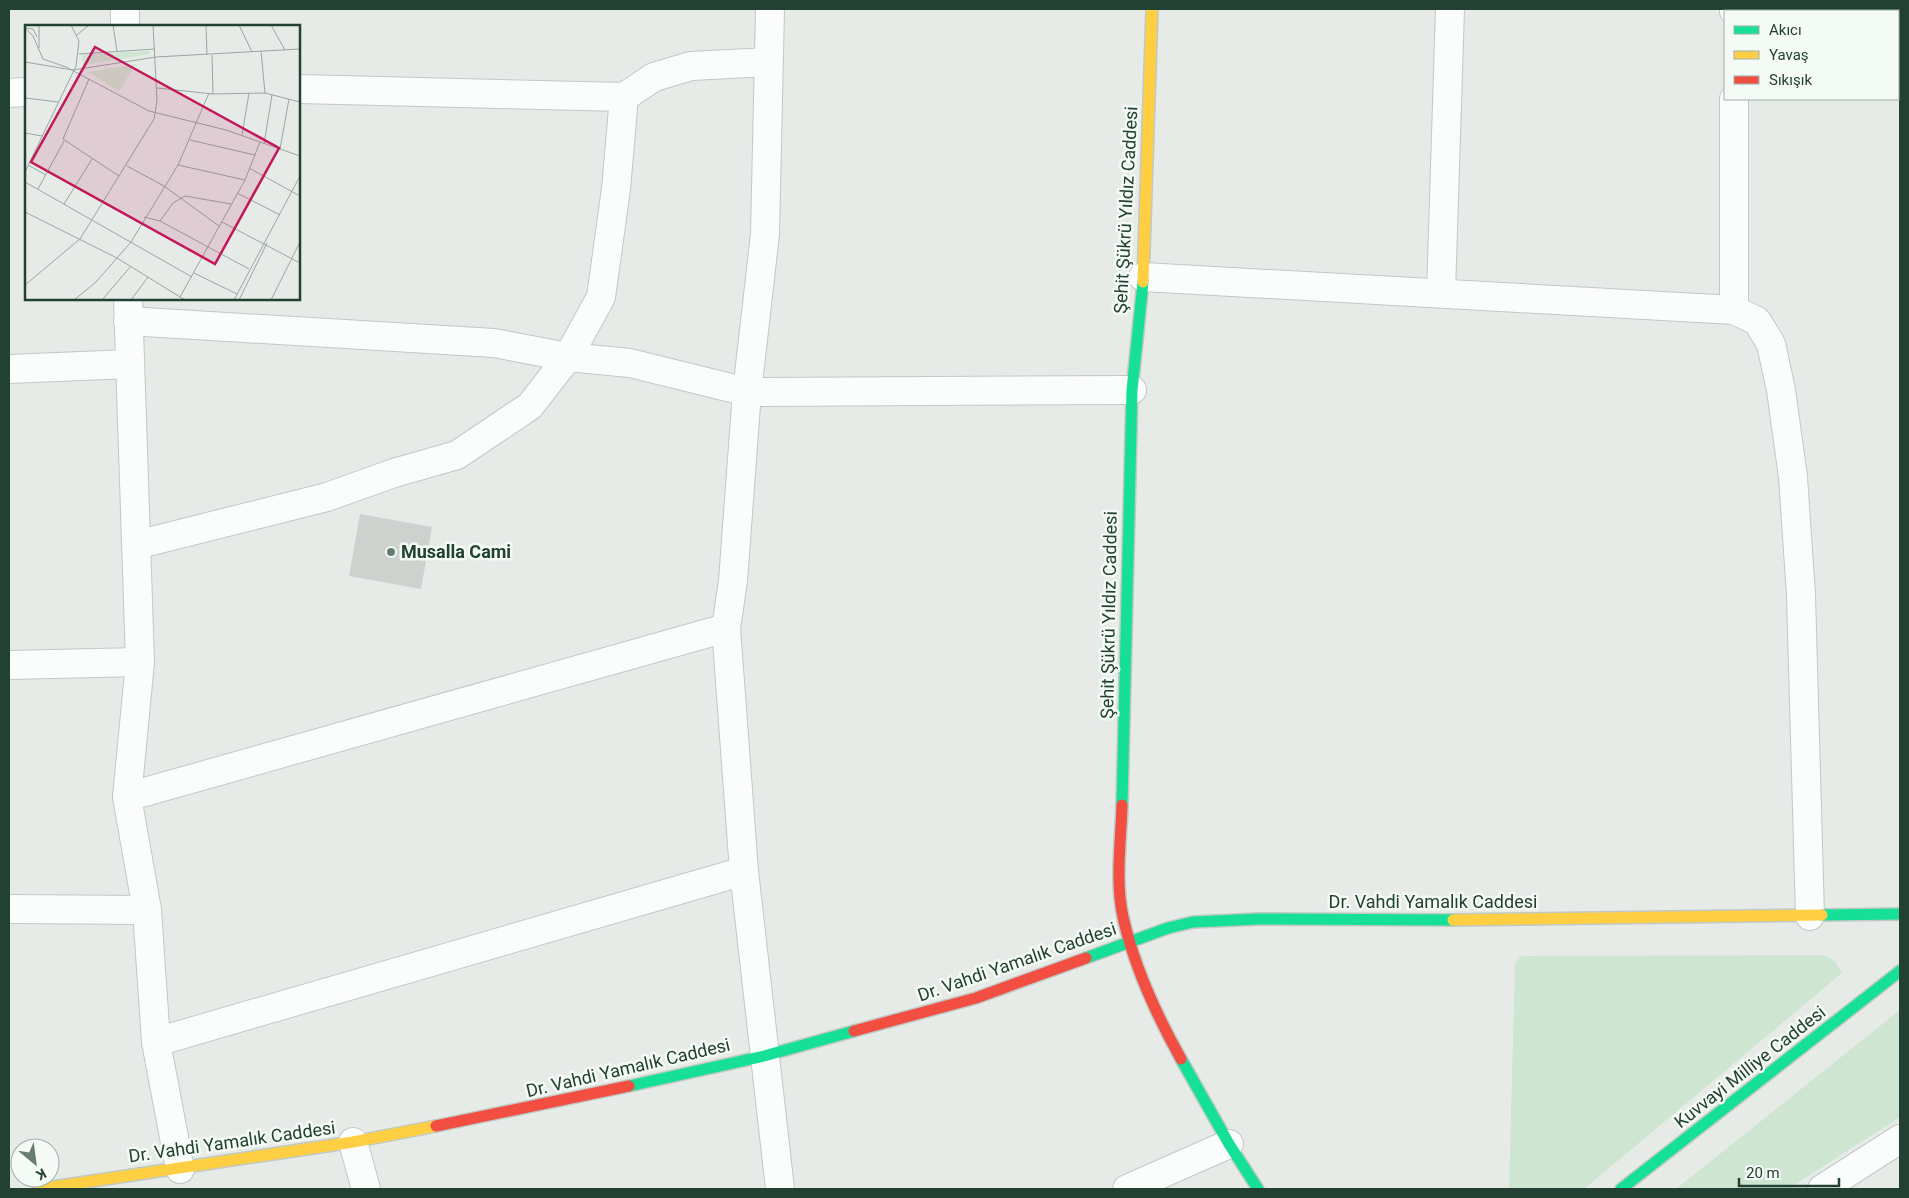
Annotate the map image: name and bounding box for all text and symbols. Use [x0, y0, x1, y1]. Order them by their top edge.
legend [1724, 10, 1899, 100]
text: Akıcı [1769, 21, 1802, 39]
inset map [25, 25, 300, 300]
text: Yavaş [1769, 46, 1809, 64]
text: Sıkışık [1769, 71, 1812, 89]
street label: Şehit Şükrü Yıldız Caddesi [1110, 106, 1141, 314]
street label: Şehit Şükrü Yıldız Caddesi [1096, 511, 1121, 719]
place label: Musalla Cami [401, 541, 511, 562]
marker: Musalla Cami [385, 546, 397, 558]
street label: Dr. Vahdi Yamalık Caddesi [1329, 891, 1537, 912]
street label: Dr. Vahdi Yamalık Caddesi [915, 918, 1119, 1005]
street label: Kuvvayi Milliye Caddesi [1670, 1001, 1829, 1132]
street label: Dr. Vahdi Yamalık Caddesi [524, 1034, 732, 1101]
street label: Dr. Vahdi Yamalık Caddesi [127, 1117, 337, 1166]
north arrow [10, 1138, 60, 1188]
scale bar [1739, 1156, 1839, 1188]
text: 20 m [1746, 1164, 1780, 1182]
text: K [33, 1165, 49, 1184]

